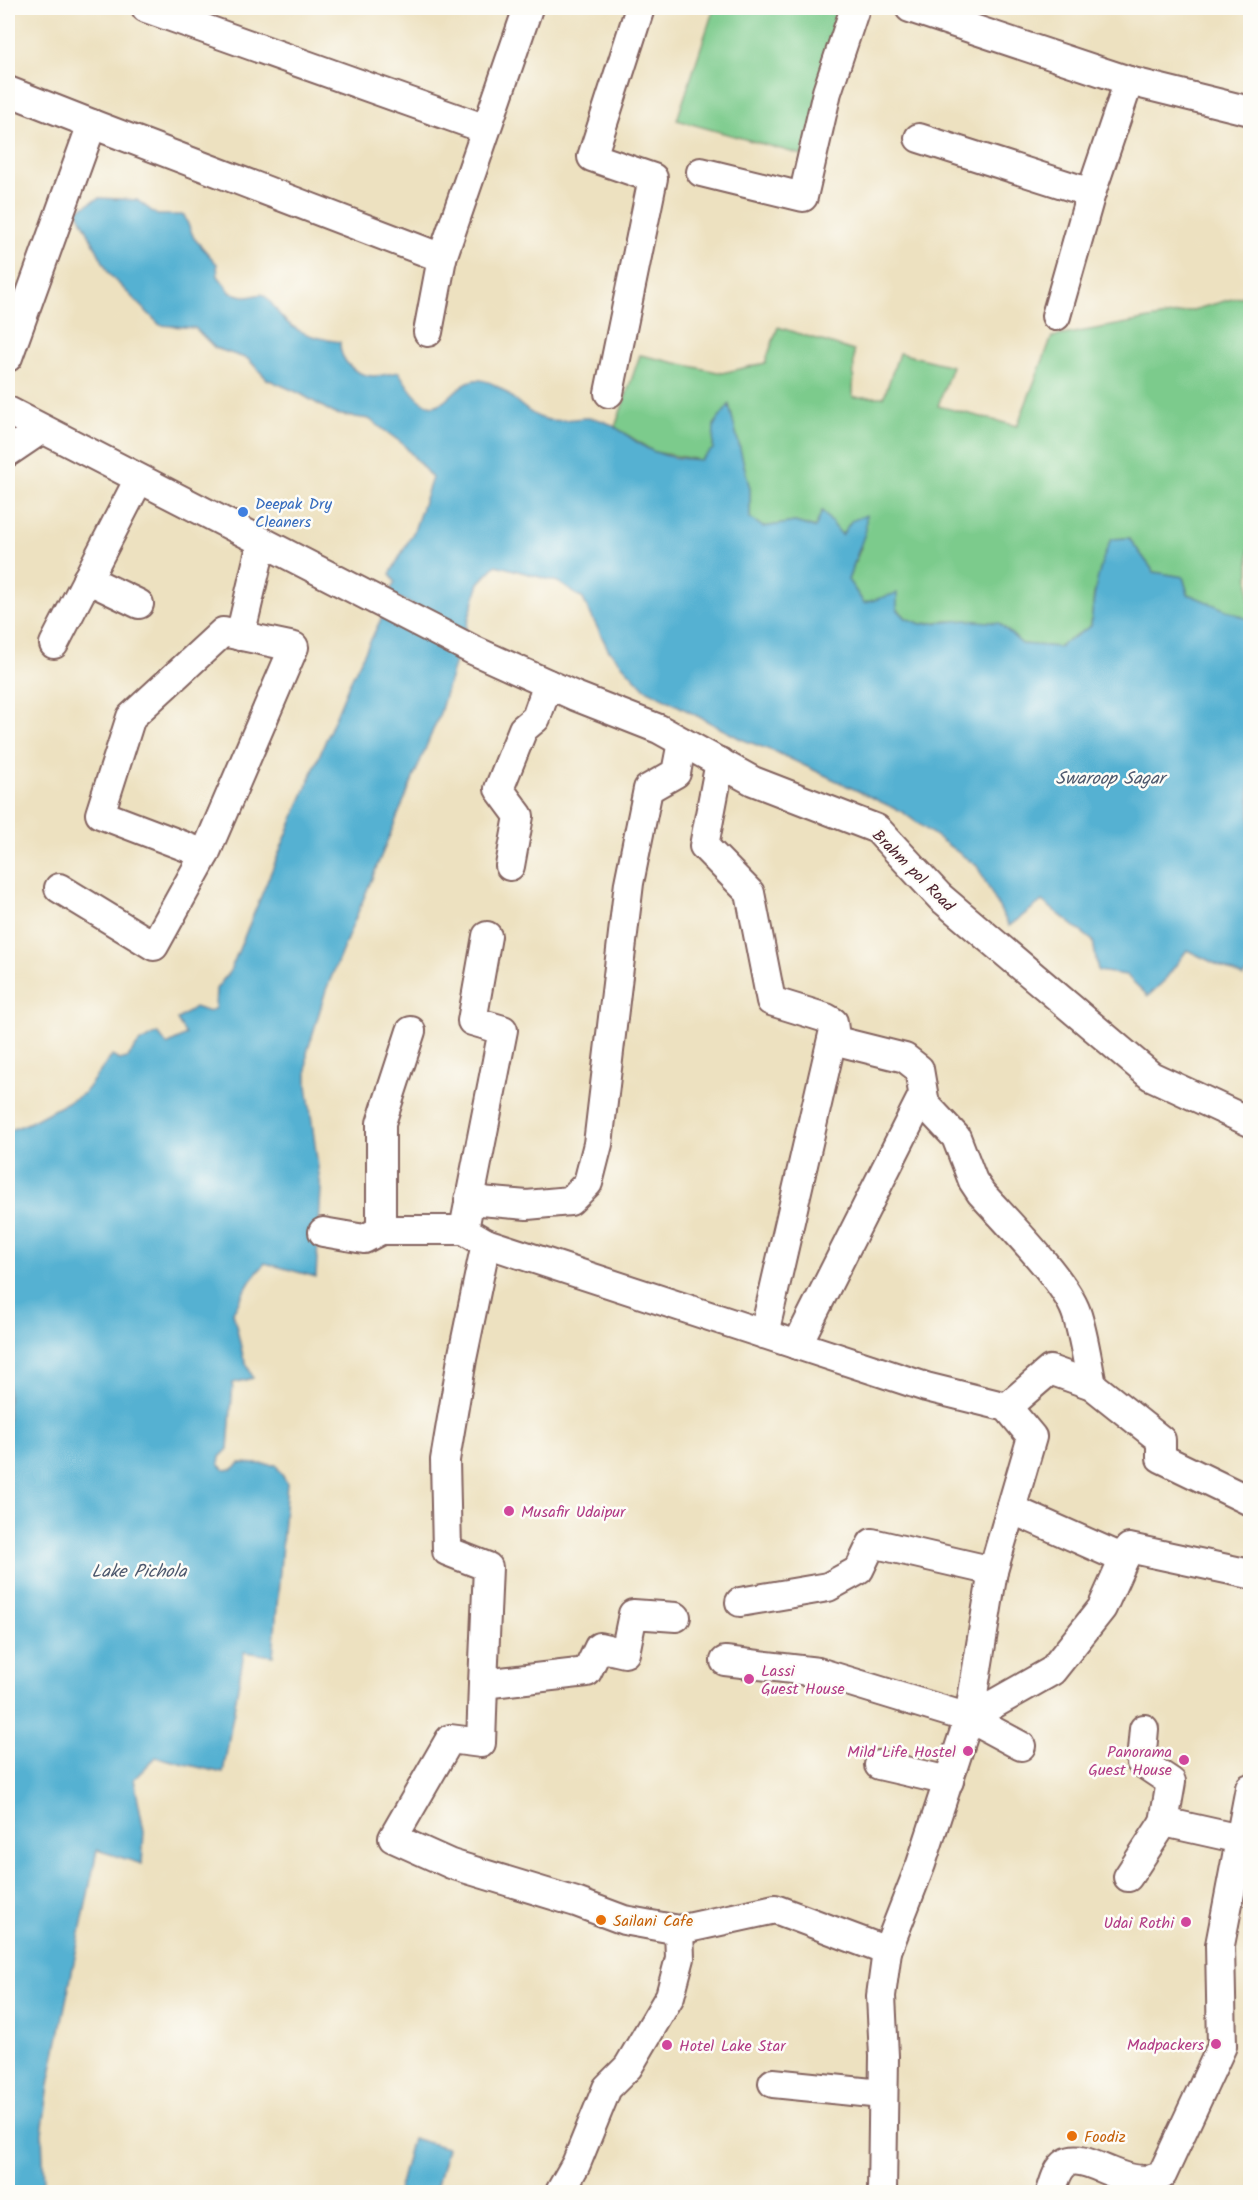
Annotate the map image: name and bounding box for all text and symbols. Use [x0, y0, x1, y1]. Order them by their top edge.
place label: Deepak Dry Cleaners [255, 492, 332, 535]
marker: Deepak Dry Cleaners [236, 505, 250, 519]
water label: Swaroop Sagar [1055, 765, 1169, 794]
street label: Brahm pol Road [866, 824, 961, 919]
place label: Musafir Udaipur [521, 1500, 627, 1525]
marker: Musafir Udaipur [502, 1504, 516, 1518]
water label: Lake Pichola [92, 1558, 188, 1587]
place label: Lassi Guest House [761, 1659, 845, 1702]
marker: Lassi Guest House [742, 1672, 756, 1686]
place label: Mild Life Hostel [847, 1740, 956, 1765]
place label: Panorama Guest House [1088, 1740, 1172, 1783]
marker: Mild Life Hostel [961, 1744, 975, 1758]
marker: Panorama Guest House [1177, 1753, 1191, 1767]
place label: Sailani Cafe [613, 1909, 693, 1934]
place label: Udai Rothi [1104, 1911, 1175, 1936]
marker: Sailani Cafe [594, 1913, 608, 1927]
marker: Udai Rothi [1179, 1915, 1193, 1929]
place label: Madpackers [1127, 2033, 1204, 2058]
place label: Hotel Lake Star [679, 2034, 787, 2059]
marker: Madpackers [1209, 2037, 1223, 2051]
marker: Hotel Lake Star [660, 2038, 674, 2052]
place label: Foodiz [1084, 2125, 1126, 2150]
marker: Foodiz [1065, 2129, 1079, 2143]

